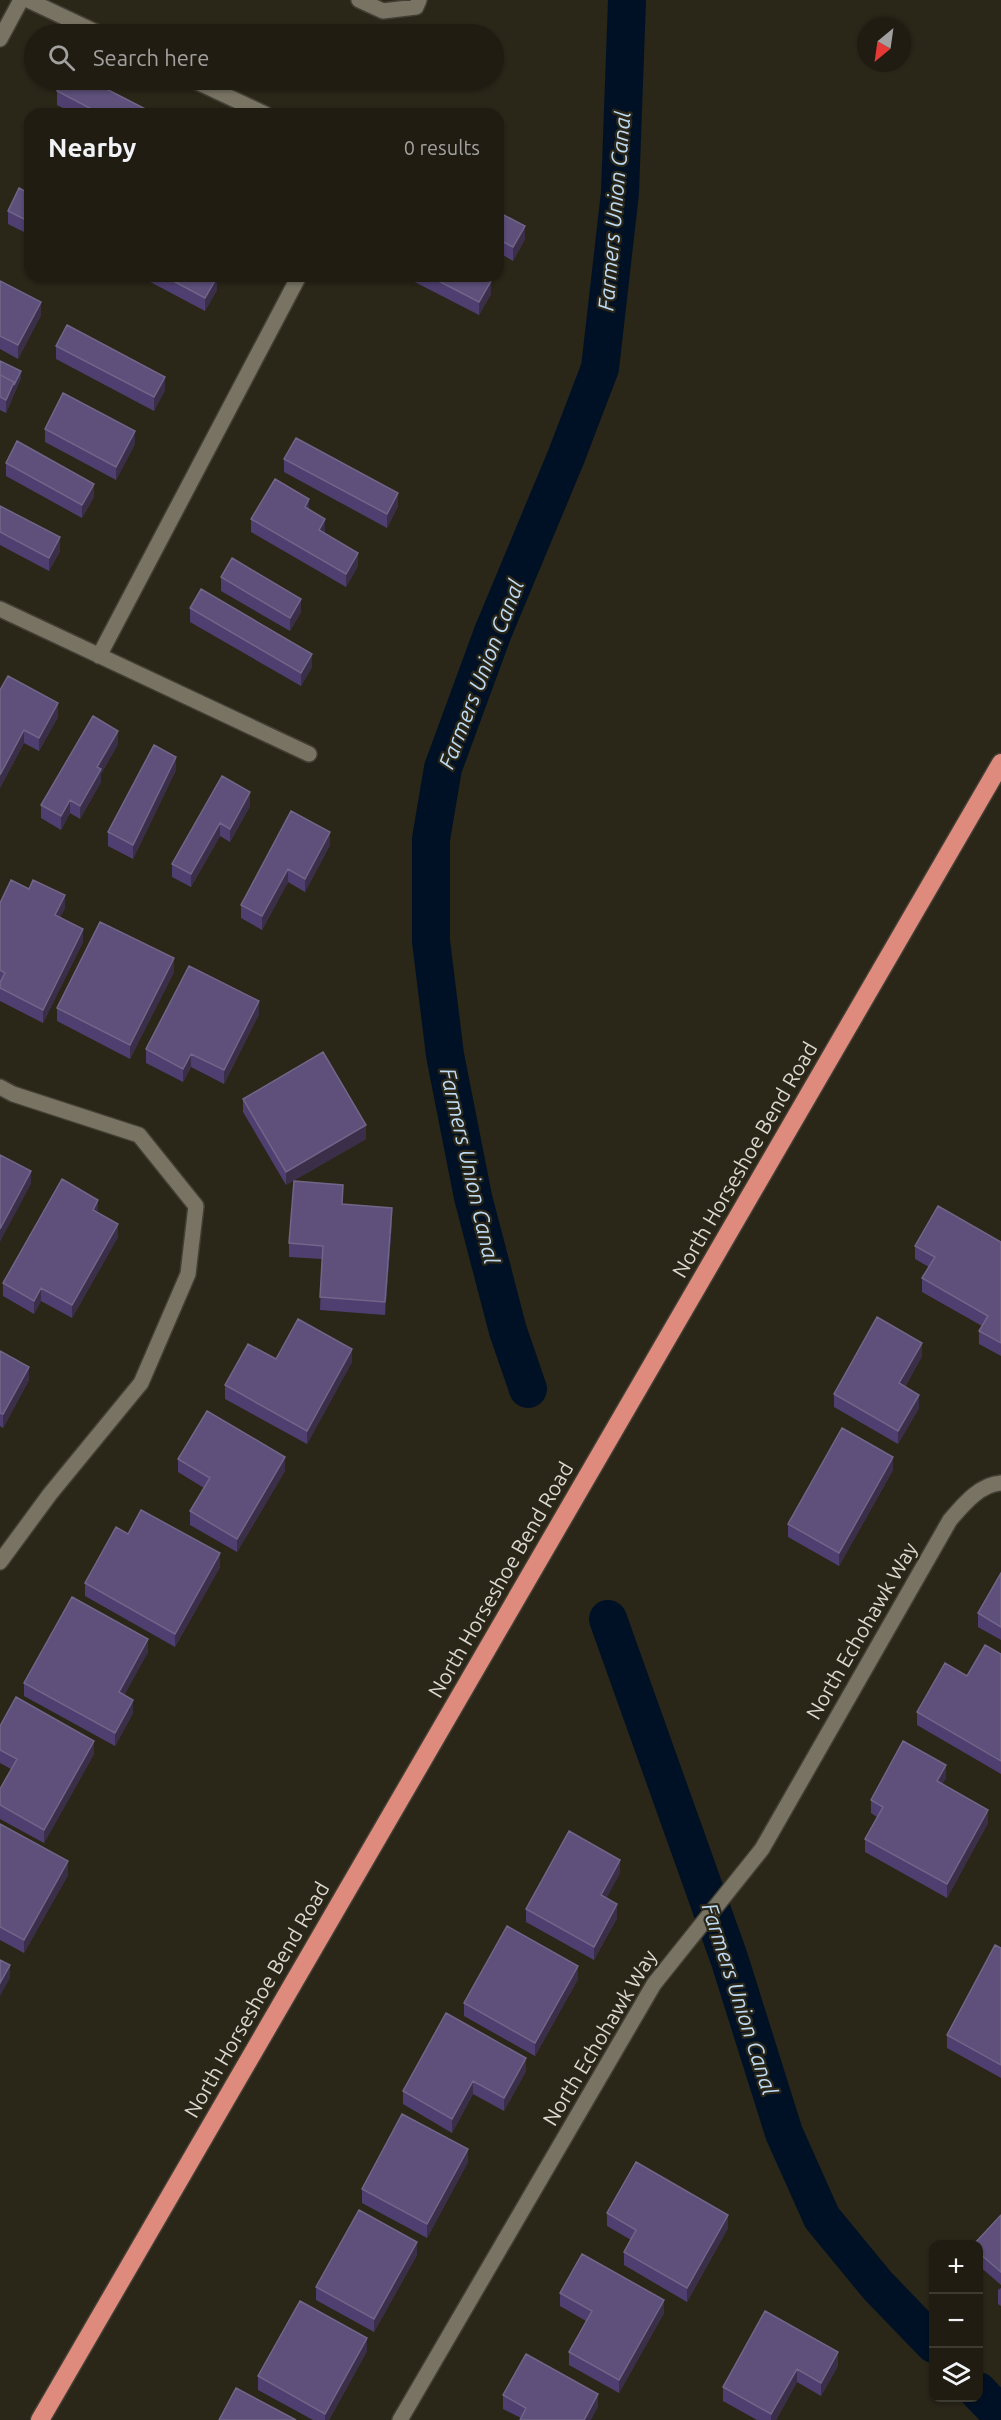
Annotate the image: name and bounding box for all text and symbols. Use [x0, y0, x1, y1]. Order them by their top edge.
north arrow [857, 18, 911, 72]
search box [24, 24, 504, 90]
icon: search [45, 41, 78, 74]
text: Search here [93, 45, 209, 70]
water label: Farmers Union Canal [592, 110, 635, 312]
text: Nearby [48, 133, 136, 162]
text: 0 results [404, 136, 480, 159]
water label: Farmers Union Canal [433, 576, 528, 772]
street label: North Horseshoe Bend Road [667, 1037, 822, 1282]
water label: Farmers Union Canal [436, 1065, 505, 1266]
street label: North Horseshoe Bend Road [423, 1457, 578, 1702]
street label: North Echohawk Way [801, 1538, 922, 1723]
street label: North Horseshoe Bend Road [179, 1877, 334, 2122]
water label: Farmers Union Canal [698, 1900, 783, 2098]
street label: North Echohawk Way [537, 1945, 661, 2130]
map controls [929, 2240, 983, 2402]
button: + [929, 2240, 983, 2294]
button: − [929, 2294, 983, 2348]
button: layers [929, 2348, 983, 2402]

